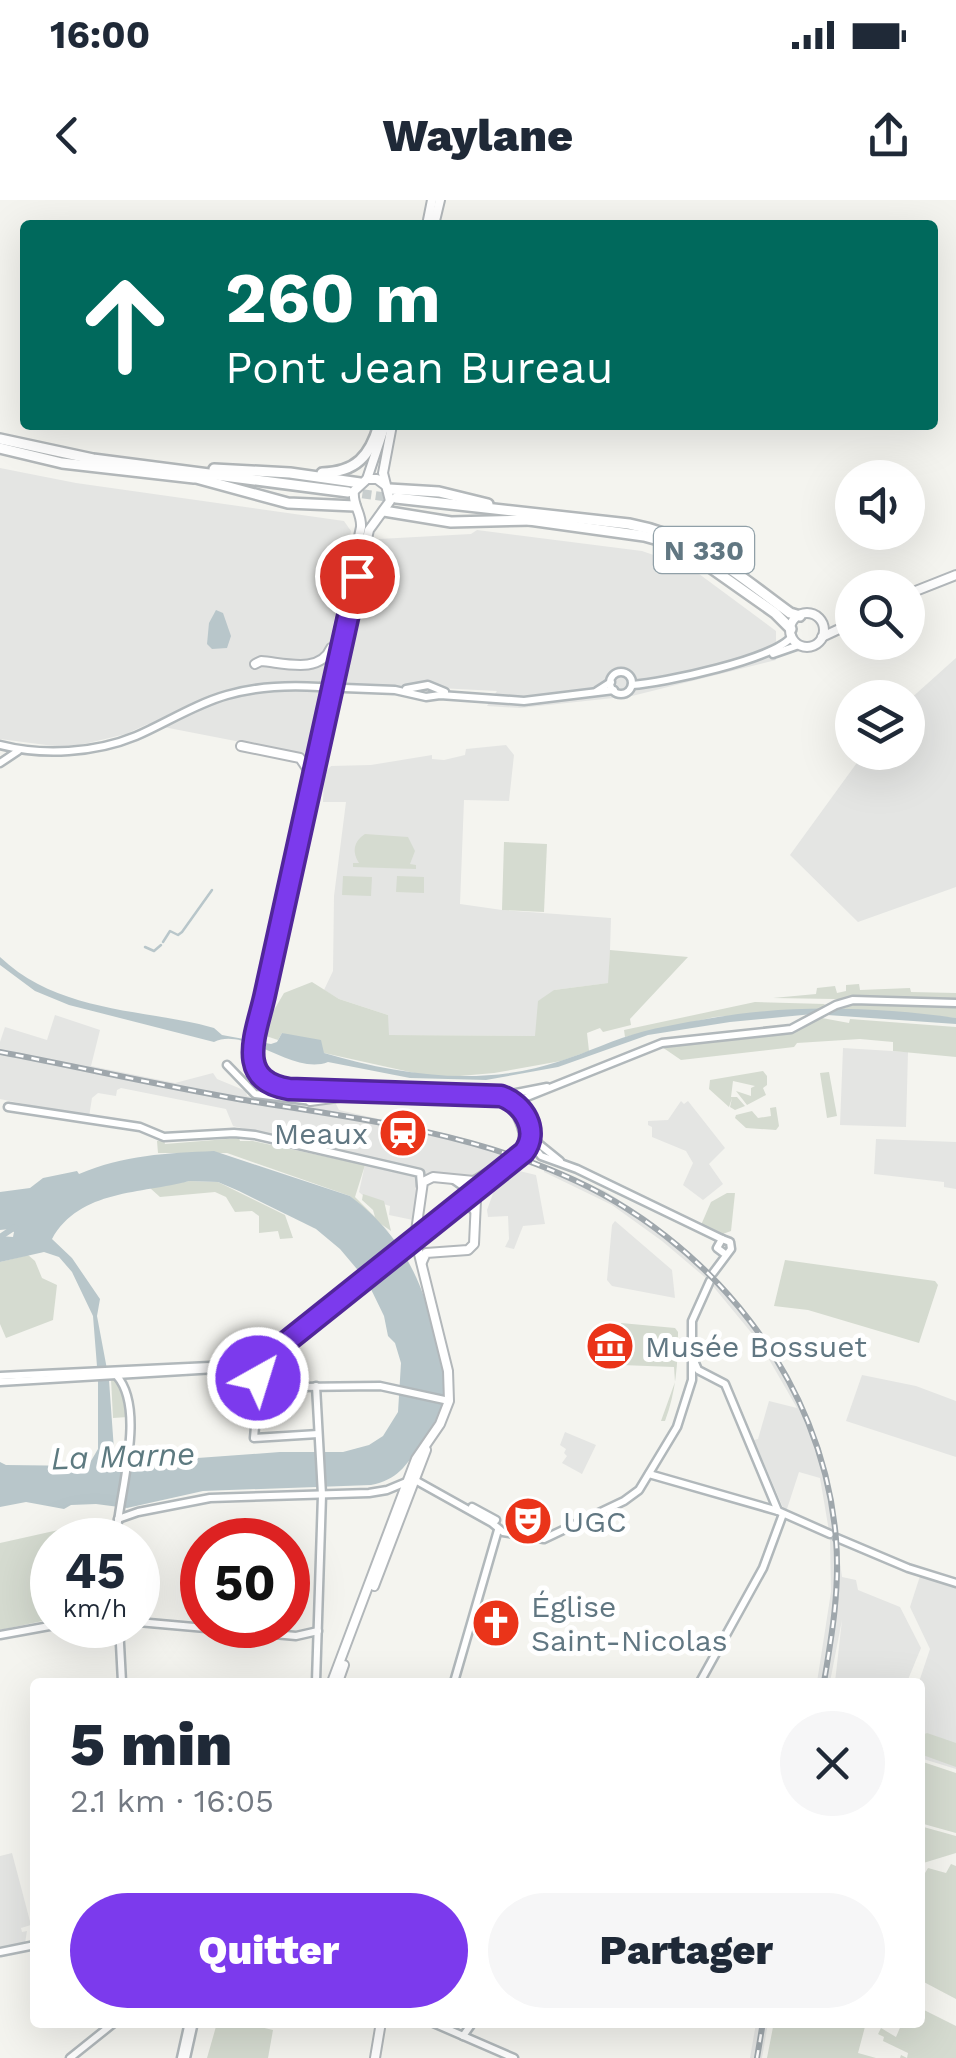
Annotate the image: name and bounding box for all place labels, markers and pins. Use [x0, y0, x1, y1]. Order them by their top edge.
pin [315, 534, 400, 619]
station icon: Meaux [377, 1107, 429, 1159]
place label: Meaux [274, 1116, 368, 1151]
museum icon: Musée Bossuet [584, 1320, 636, 1372]
place label: Musée Bossuet [645, 1329, 867, 1364]
theatre icon: UGC [502, 1495, 554, 1547]
place label: UGC [563, 1504, 627, 1539]
place label: Église Saint-Nicolas [531, 1589, 728, 1658]
church icon: Église Saint-Nicolas [470, 1597, 522, 1649]

